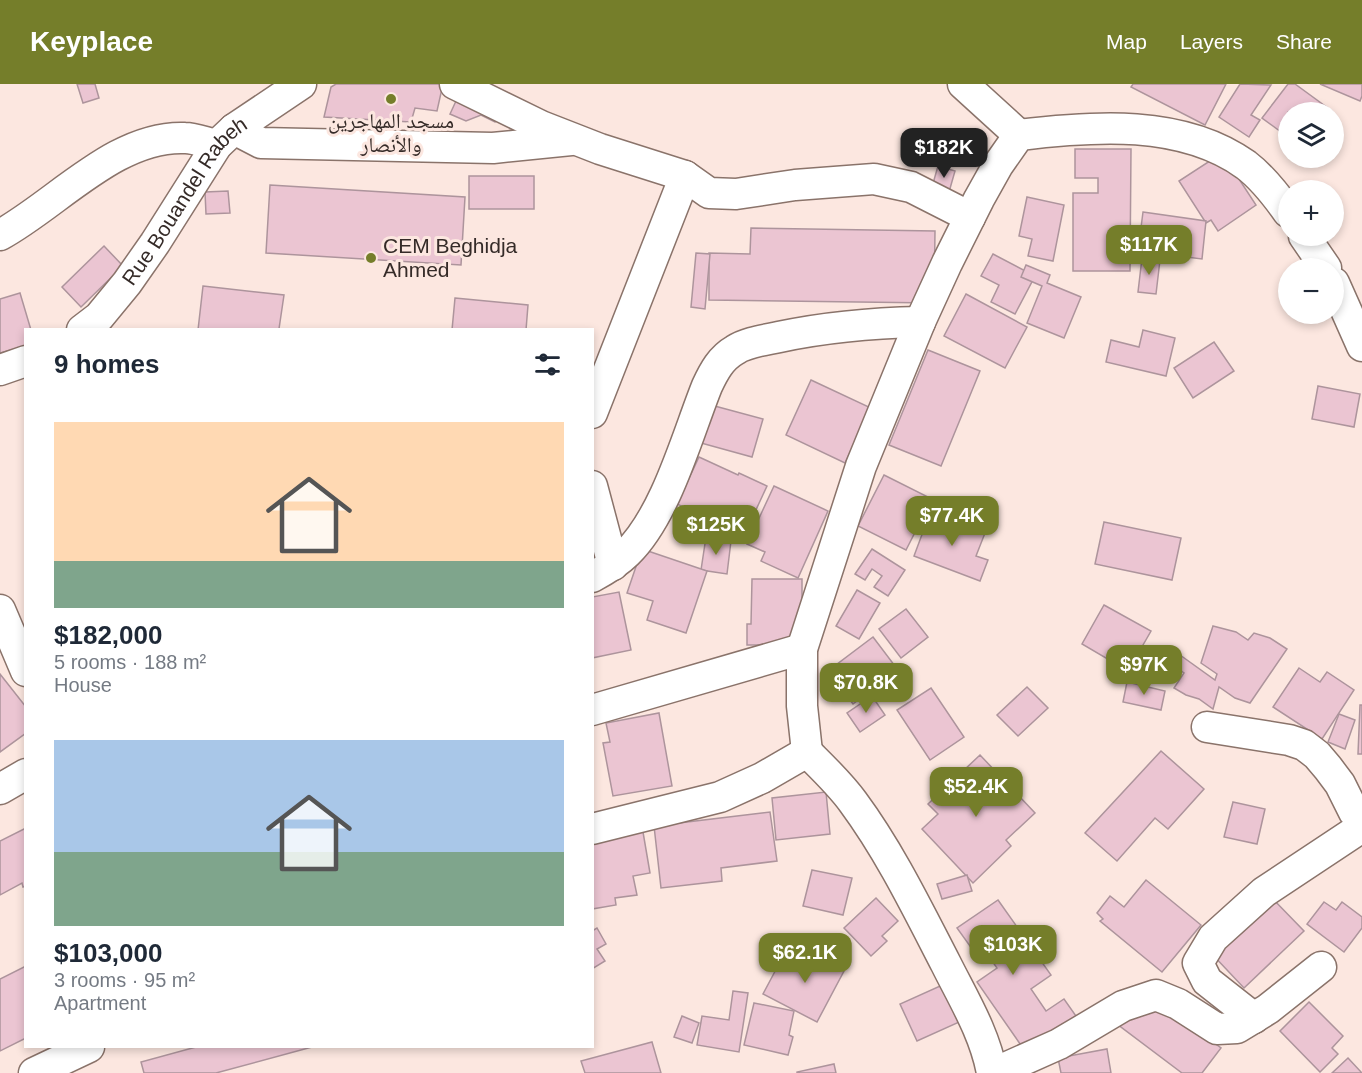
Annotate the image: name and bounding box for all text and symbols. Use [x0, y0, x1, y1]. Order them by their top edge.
text: Keyplace [30, 26, 153, 57]
text: Map [1106, 30, 1147, 53]
text: Layers [1180, 30, 1243, 53]
text: Share [1276, 30, 1332, 53]
marker: مسجد المهاجرين والأنصار [384, 92, 398, 106]
map controls [1278, 102, 1344, 324]
button: layers [1278, 102, 1344, 168]
place label: مسجد المهاجرين والأنصار [328, 109, 454, 156]
street label: Rue Bouandel Rabeh [117, 112, 251, 289]
pin: $182K [902, 128, 986, 179]
text: $182K [915, 136, 973, 158]
button: + [1278, 180, 1344, 246]
pin: $117K [1107, 225, 1191, 276]
text: $117K [1120, 233, 1178, 255]
place label: CEM Beghidja Ahmed [383, 234, 518, 281]
marker: CEM Beghidja Ahmed [364, 251, 378, 265]
button: − [1278, 258, 1344, 324]
icon: filters [531, 348, 564, 381]
text: 9 homes [54, 349, 160, 379]
icon: home [255, 461, 363, 569]
pin: $77.4K [903, 496, 1001, 547]
text: $77.4K [920, 504, 984, 526]
pin: $125K [674, 505, 758, 556]
text: $125K [687, 513, 745, 535]
text: $182,000 [54, 620, 162, 650]
pin: $97K [1108, 645, 1180, 696]
text: 5 rooms · 188 m² [54, 651, 206, 673]
text: $97K [1120, 653, 1168, 675]
pin: $70.8K [817, 663, 915, 714]
text: $70.8K [834, 671, 898, 693]
text: House [54, 674, 112, 696]
pin: $52.4K [927, 767, 1025, 818]
text: $52.4K [944, 775, 1008, 797]
icon: home [255, 779, 363, 887]
pin: $103K [971, 925, 1055, 976]
pin: $62.1K [756, 933, 854, 984]
text: $103K [984, 933, 1042, 955]
text: $103,000 [54, 938, 162, 968]
text: $62.1K [773, 941, 837, 963]
text: 3 rooms · 95 m² [54, 969, 195, 991]
text: Apartment [54, 992, 146, 1014]

